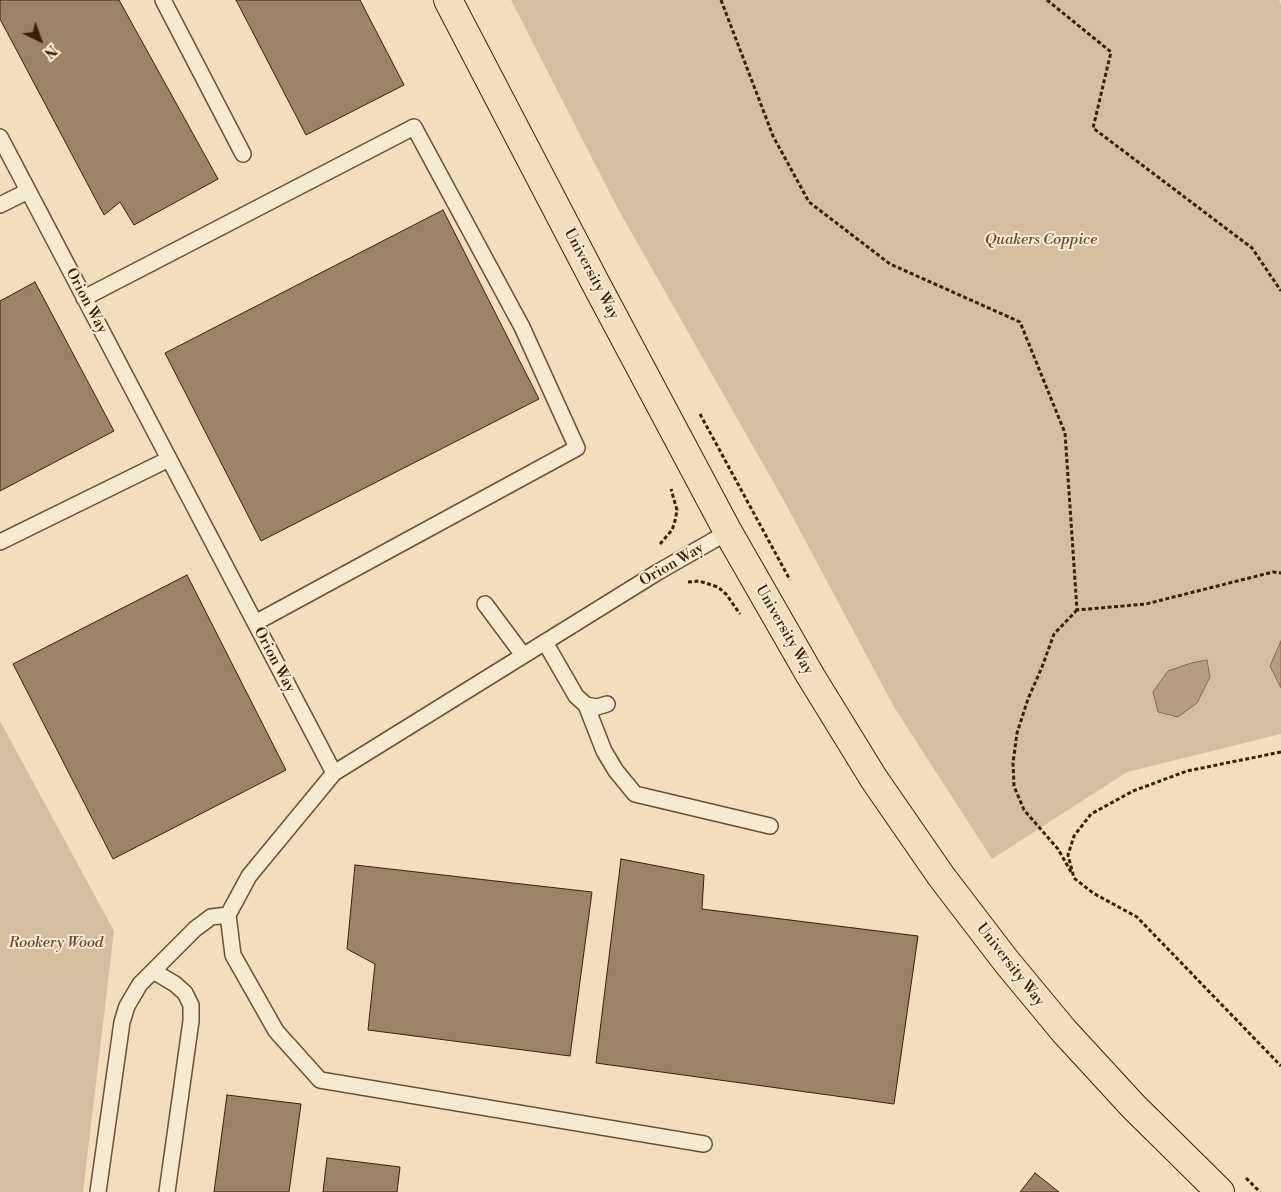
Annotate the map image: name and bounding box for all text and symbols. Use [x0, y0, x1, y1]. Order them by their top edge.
north arrow [15, 15, 65, 65]
text: N [40, 41, 60, 62]
street label: University Way [560, 225, 622, 323]
park label: Quakers Coppice [985, 231, 1097, 249]
street label: Orion Way [61, 265, 111, 337]
street label: Orion Way [637, 539, 707, 591]
street label: University Way [751, 582, 817, 678]
street label: Orion Way [249, 624, 299, 696]
street label: University Way [972, 920, 1048, 1010]
park label: Rookery Wood [9, 934, 103, 952]

